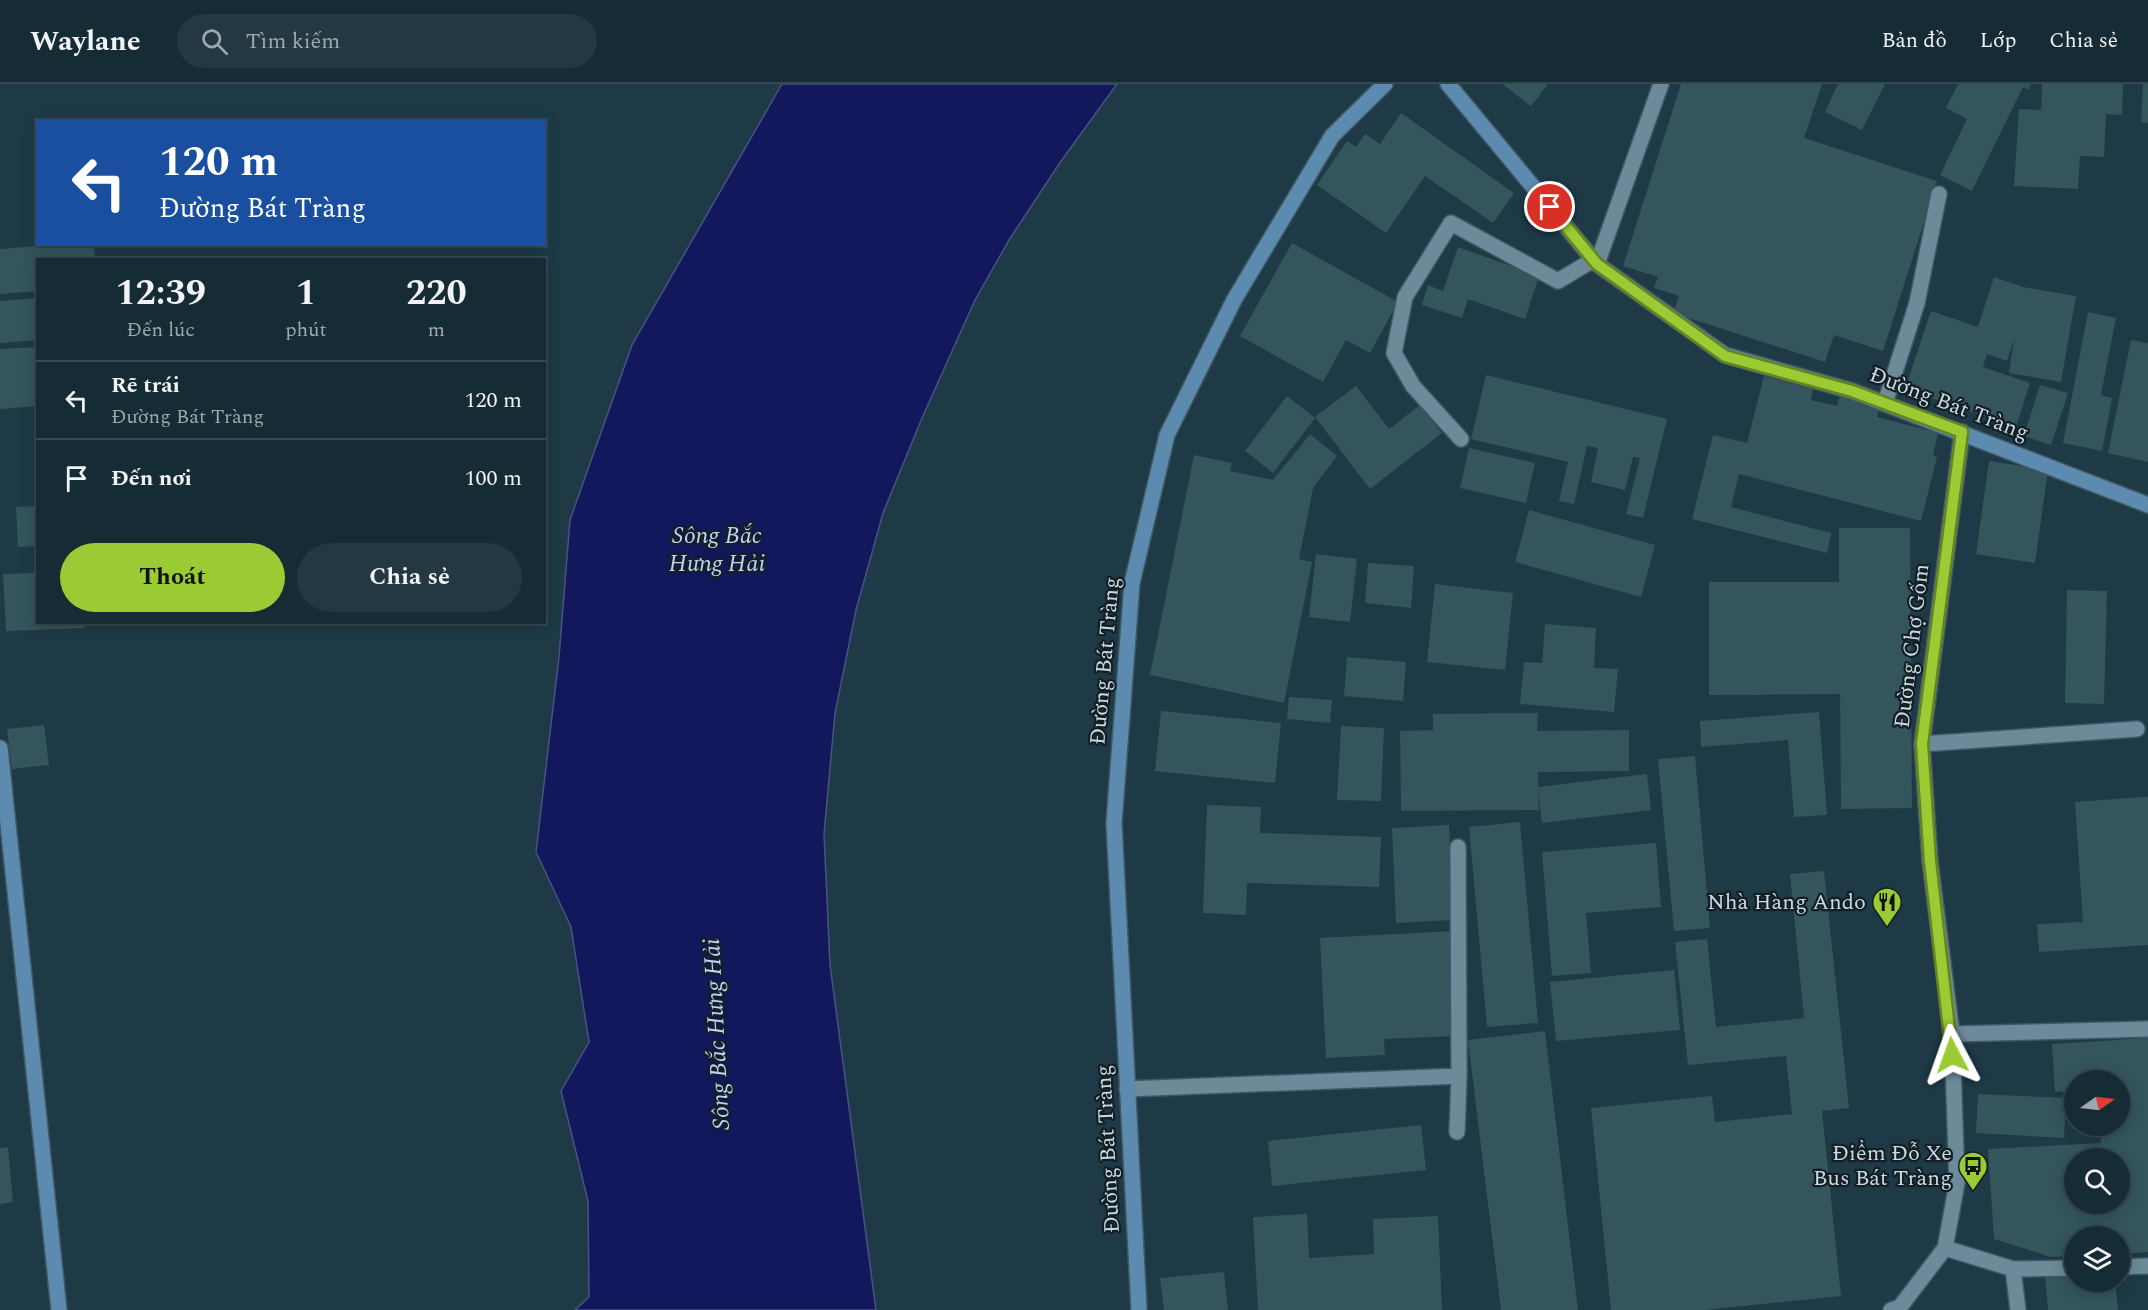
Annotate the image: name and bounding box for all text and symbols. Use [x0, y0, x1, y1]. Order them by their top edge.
search box [177, 14, 597, 68]
text: Waylane [30, 20, 141, 63]
icon: search [198, 25, 231, 58]
text: Tìm kiếm [246, 25, 340, 58]
text: Bản đồ [1882, 25, 1947, 57]
text: Lớp [1980, 25, 2016, 57]
text: Chia sẻ [2049, 25, 2118, 57]
text: 120 m [159, 131, 278, 194]
icon: left [60, 144, 138, 222]
pin [1524, 181, 1575, 232]
text: Đường Bát Tràng [159, 188, 366, 230]
icon: arrive [1533, 190, 1566, 223]
text: 12:39 [115, 266, 206, 321]
text: 1 [296, 266, 316, 321]
text: 220 [406, 266, 467, 321]
text: Đến lúc [126, 315, 195, 345]
text: phút [285, 315, 327, 345]
text: m [428, 315, 445, 345]
street label: Đường Bát Tràng [1864, 358, 2034, 450]
text: Rẽ trái [111, 369, 180, 402]
icon: left [60, 384, 93, 417]
text: 120 m [465, 384, 522, 417]
text: Đường Bát Tràng [111, 402, 264, 432]
icon: arrive [60, 462, 93, 495]
text: Đến nơi [111, 462, 192, 495]
text: 100 m [465, 462, 522, 495]
water label: Sông Bắc Hưng Hải [669, 518, 765, 582]
button: Thoát [60, 543, 285, 612]
button: Chia sẻ [297, 543, 522, 612]
street label: Đường Chợ Gốm [1886, 562, 1938, 730]
street label: Đường Bát Tràng [1081, 576, 1129, 746]
place label: Nhà Hàng Ando [1707, 886, 1866, 919]
restaurant icon: Nhà Hàng Ando [1871, 886, 1903, 928]
water label: Sông Bắc Hưng Hải [694, 937, 740, 1131]
position arrow [1920, 1023, 1984, 1087]
street label: Đường Bát Tràng [1087, 1064, 1129, 1234]
north arrow [2064, 1070, 2130, 1136]
map controls [2064, 1070, 2130, 1292]
place label: Điểm Đỗ Xe Bus Bát Tràng [1813, 1137, 1952, 1195]
button: search [2064, 1148, 2130, 1214]
bus stop icon: Điểm Đỗ Xe Bus Bát Tràng [1957, 1150, 1989, 1192]
button: layers [2064, 1226, 2130, 1292]

